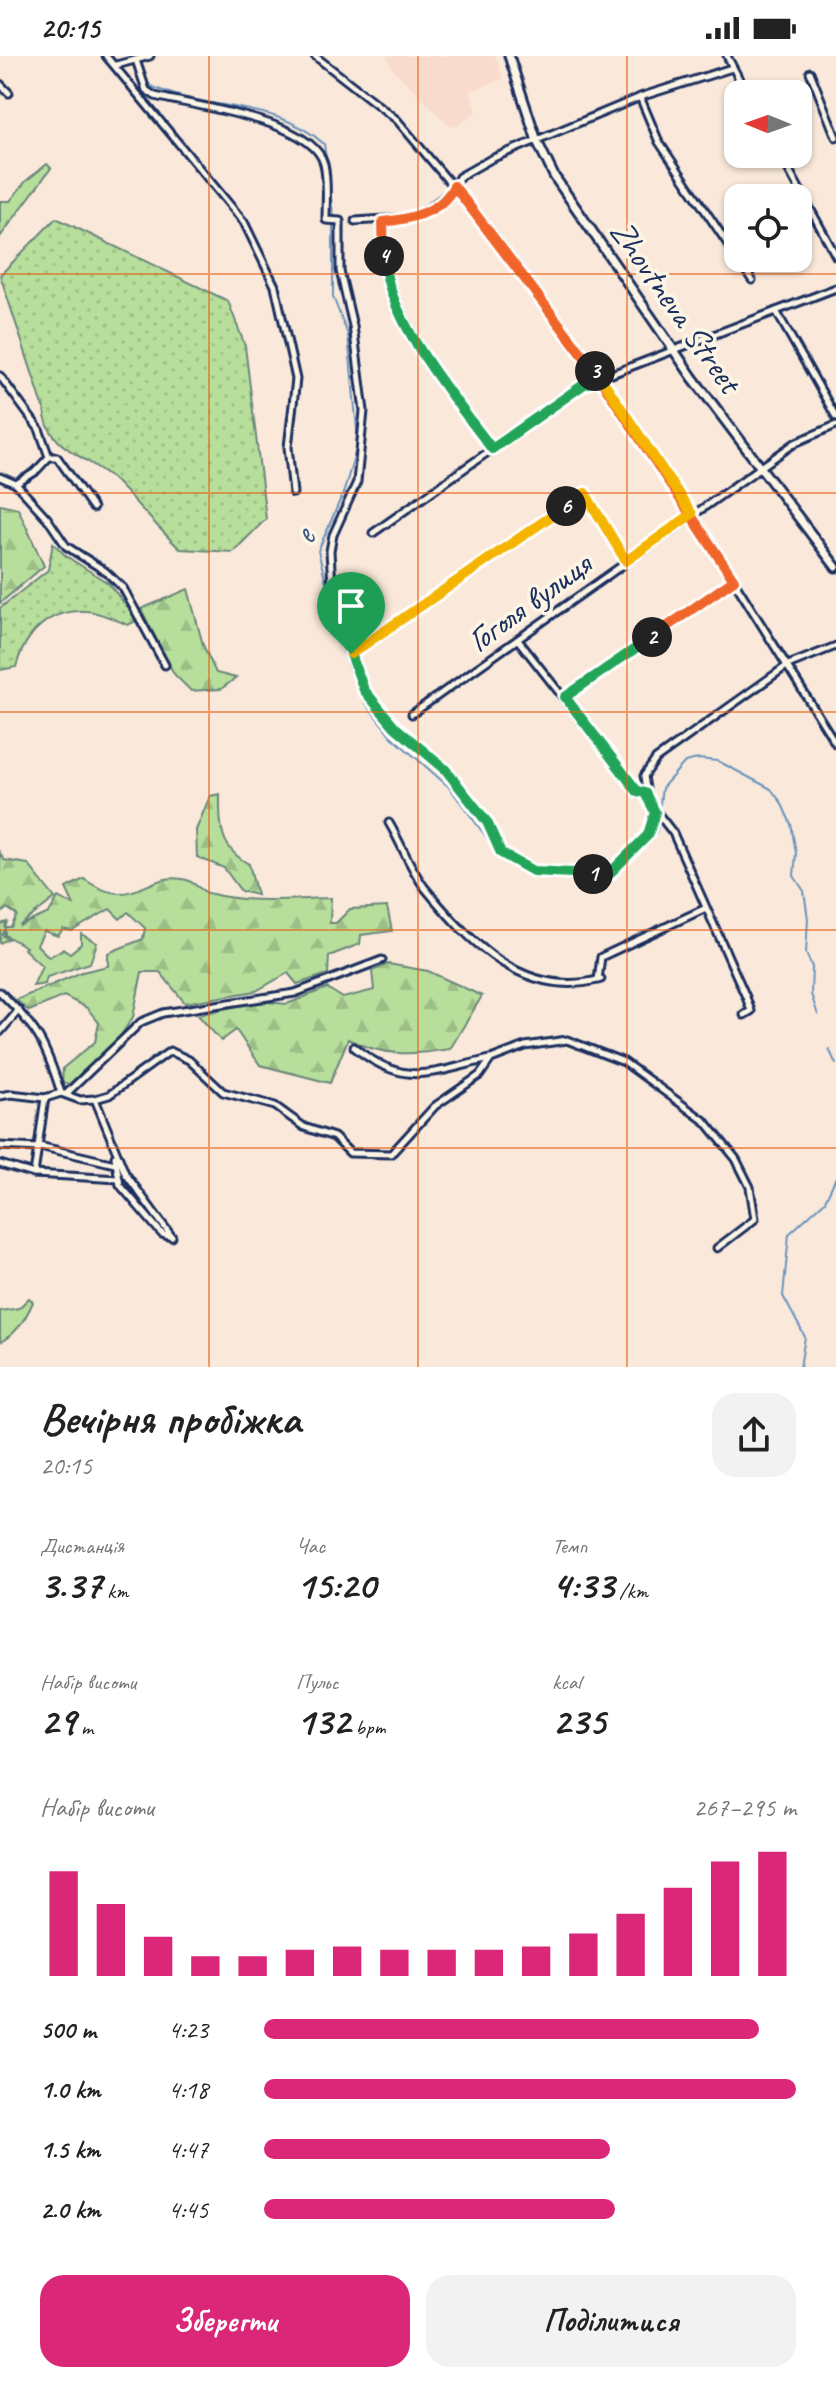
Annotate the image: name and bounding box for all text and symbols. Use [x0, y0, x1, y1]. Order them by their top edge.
text: 20:15 [40, 9, 99, 47]
north arrow [724, 80, 812, 168]
map controls [724, 80, 812, 272]
button: locate [724, 184, 812, 272]
street label: Zhovtneva Street [601, 211, 753, 404]
pin: 4 [364, 236, 404, 276]
text: 4 [379, 242, 389, 270]
pin: 3 [575, 351, 615, 391]
text: 3 [590, 357, 600, 385]
pin: 6 [546, 486, 586, 526]
text: 6 [561, 492, 571, 520]
water label: e [279, 523, 328, 550]
street label: Гоголя вулиця [459, 541, 601, 661]
pin [317, 572, 385, 654]
icon: arrive [329, 584, 373, 628]
pin: 2 [632, 617, 672, 657]
text: 2 [647, 623, 657, 651]
pin: 1 [573, 854, 613, 894]
text: 1 [588, 860, 598, 888]
text: Вечірня пробіжка [40, 1391, 300, 1446]
button: share [712, 1393, 796, 1477]
text: 20:15 [40, 1449, 92, 1482]
text: Дистанція [40, 1532, 124, 1560]
text: Час [296, 1532, 325, 1560]
text: Темп [552, 1532, 587, 1560]
text: 3.37 [40, 1560, 102, 1610]
text: 15:20 [296, 1560, 375, 1610]
text: 4:33 [552, 1560, 614, 1610]
text: km [102, 1577, 129, 1605]
text: /km [614, 1577, 648, 1605]
text: Набір висоти [40, 1668, 136, 1696]
text: Пульс [296, 1668, 338, 1696]
text: kcal [552, 1668, 581, 1696]
text: 29 [40, 1696, 76, 1746]
text: 132 [296, 1696, 350, 1746]
text: 235 [552, 1696, 605, 1746]
text: m [76, 1713, 93, 1741]
text: bpm [350, 1713, 386, 1741]
text: Набір висоти [40, 1791, 153, 1824]
text: 267–295 m [693, 1791, 796, 1824]
text: 500 m [40, 2013, 96, 2046]
text: 4:23 [168, 2013, 208, 2046]
text: 1.0 km [40, 2073, 100, 2106]
text: 4:18 [168, 2073, 208, 2106]
text: 1.5 km [40, 2133, 100, 2166]
text: 4:47 [168, 2133, 208, 2166]
text: 2.0 km [40, 2193, 100, 2226]
text: 4:45 [168, 2193, 208, 2226]
button: Зберегти [40, 2275, 410, 2367]
button: Поділитися [426, 2275, 796, 2367]

